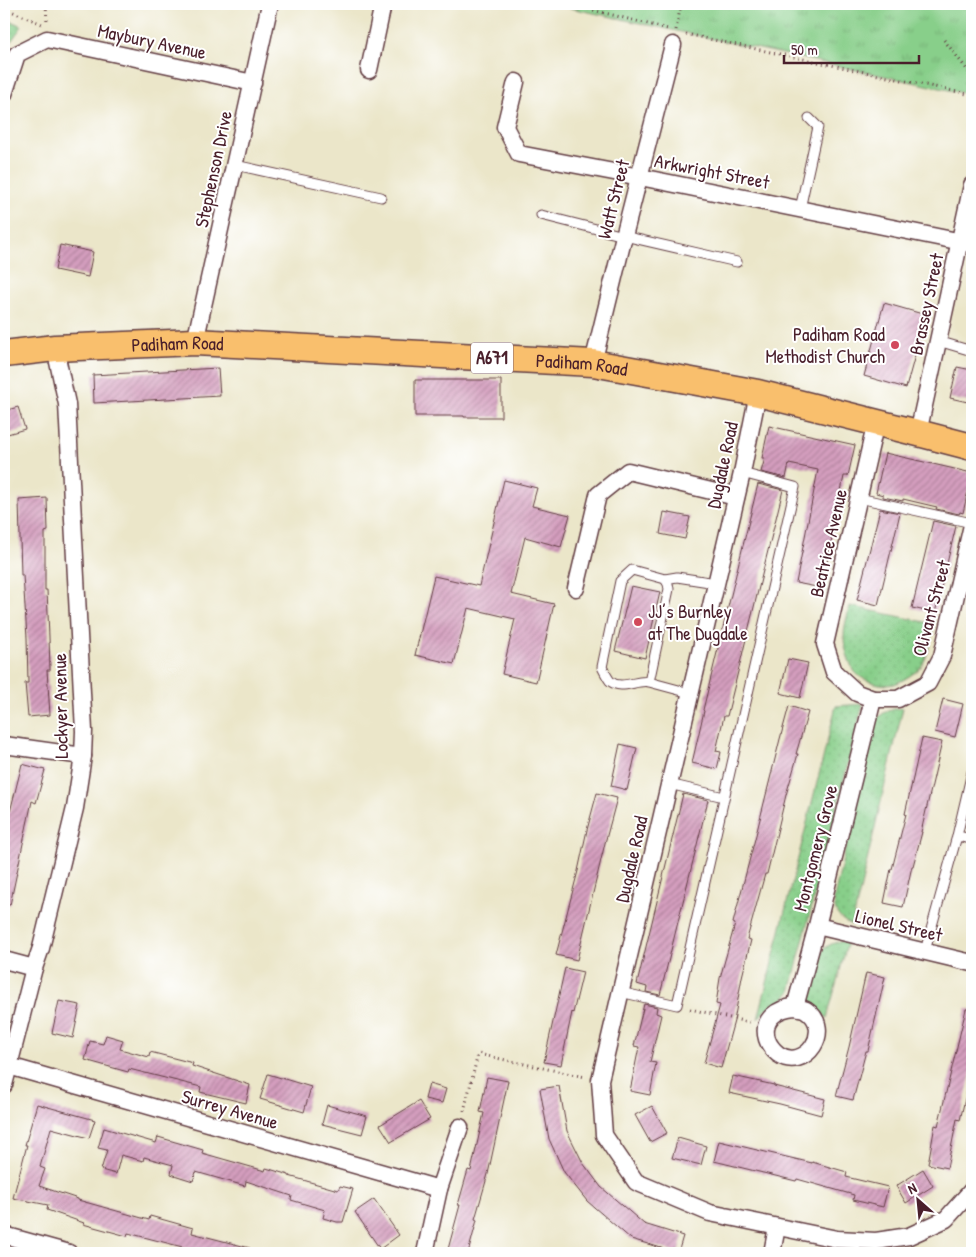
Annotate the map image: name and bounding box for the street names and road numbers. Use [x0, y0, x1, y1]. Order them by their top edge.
street label: Maybury Avenue [95, 17, 209, 65]
street label: Stephenson Drive [188, 108, 238, 230]
street label: Arkwright Street [652, 147, 772, 195]
street label: Watt Street [591, 156, 636, 241]
street label: Brassey Street [903, 250, 950, 357]
street label: Padiham Road [131, 329, 225, 358]
road number: A671 [471, 342, 513, 373]
street label: Padiham Road [535, 347, 630, 382]
street label: Dugdale Road [700, 419, 744, 511]
street label: Beatrice Avenue [803, 486, 853, 600]
street label: Olivant Street [906, 557, 956, 659]
street label: Lockyer Avenue [46, 653, 74, 759]
street label: Montgomery Grove [787, 782, 843, 914]
street label: Dugdale Road [608, 813, 654, 905]
street label: Lionel Street [853, 902, 946, 948]
street label: Surrey Avenue [179, 1083, 282, 1135]

